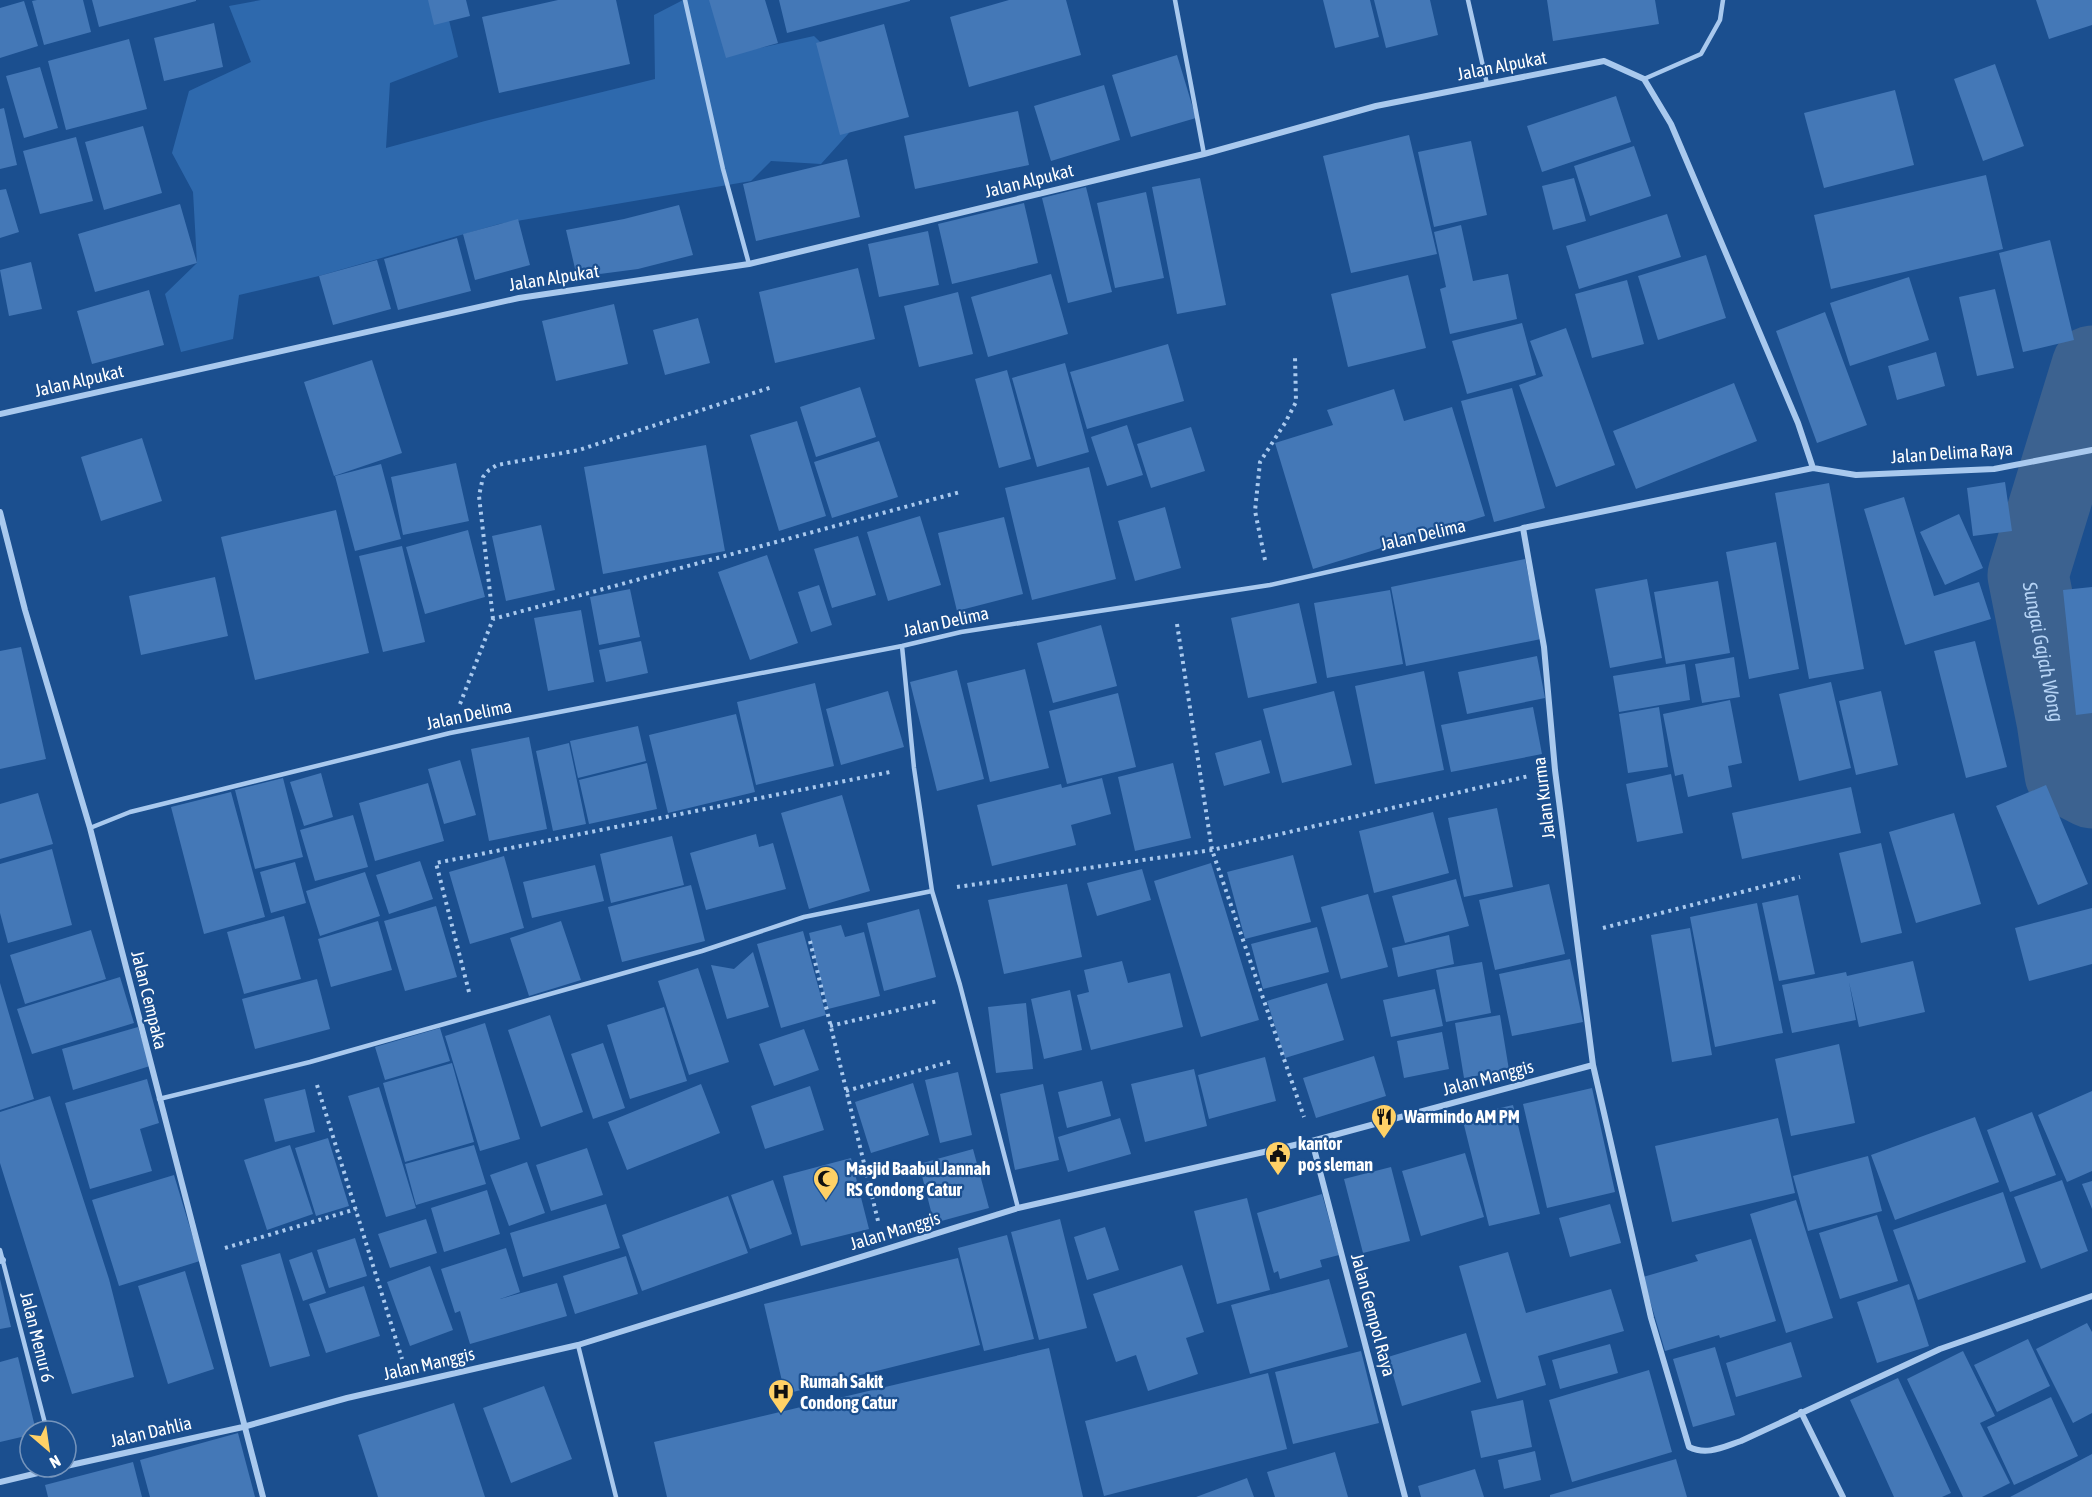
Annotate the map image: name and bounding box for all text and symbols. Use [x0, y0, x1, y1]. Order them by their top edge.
street label: Jalan Alpukat [1455, 47, 1548, 84]
street label: Jalan Alpukat [982, 159, 1075, 202]
street label: Jalan Alpukat [507, 260, 600, 295]
street label: Jalan Alpukat [32, 360, 125, 401]
street label: Jalan Delima Raya [1890, 438, 2014, 467]
street label: Jalan Delima [1378, 515, 1468, 555]
water label: Sungai Gajah Wong [2018, 579, 2069, 724]
street label: Jalan Delima [901, 602, 991, 641]
street label: Jalan Delima [424, 695, 514, 734]
street label: Jalan Kurma [1528, 756, 1559, 840]
street label: Jalan Cempaka [127, 948, 172, 1051]
street label: Jalan Manggis [1440, 1055, 1536, 1100]
restaurant icon: Warmindo AM PM [1369, 1102, 1399, 1140]
place label: Warmindo AM PM [1403, 1106, 1520, 1127]
place label: kantor pos sleman [1298, 1133, 1373, 1175]
public building icon: kantor pos sleman [1263, 1139, 1293, 1177]
place label: Masjid Baabul Jannah RS Condong Catur [846, 1158, 991, 1200]
mosque icon: Masjid Baabul Jannah RS Condong Catur [811, 1164, 841, 1202]
street label: Jalan Manggis [847, 1207, 943, 1254]
street label: Jalan Gempol Raya [1347, 1251, 1400, 1379]
street label: Jalan Menur 6 [16, 1290, 59, 1384]
street label: Jalan Manggis [381, 1343, 477, 1384]
place label: Rumah Sakit Condong Catur [800, 1371, 898, 1413]
hospital icon: Rumah Sakit Condong Catur [766, 1377, 796, 1415]
street label: Jalan Dahlia [108, 1412, 194, 1451]
north arrow [18, 1419, 78, 1479]
text: N [47, 1452, 64, 1472]

